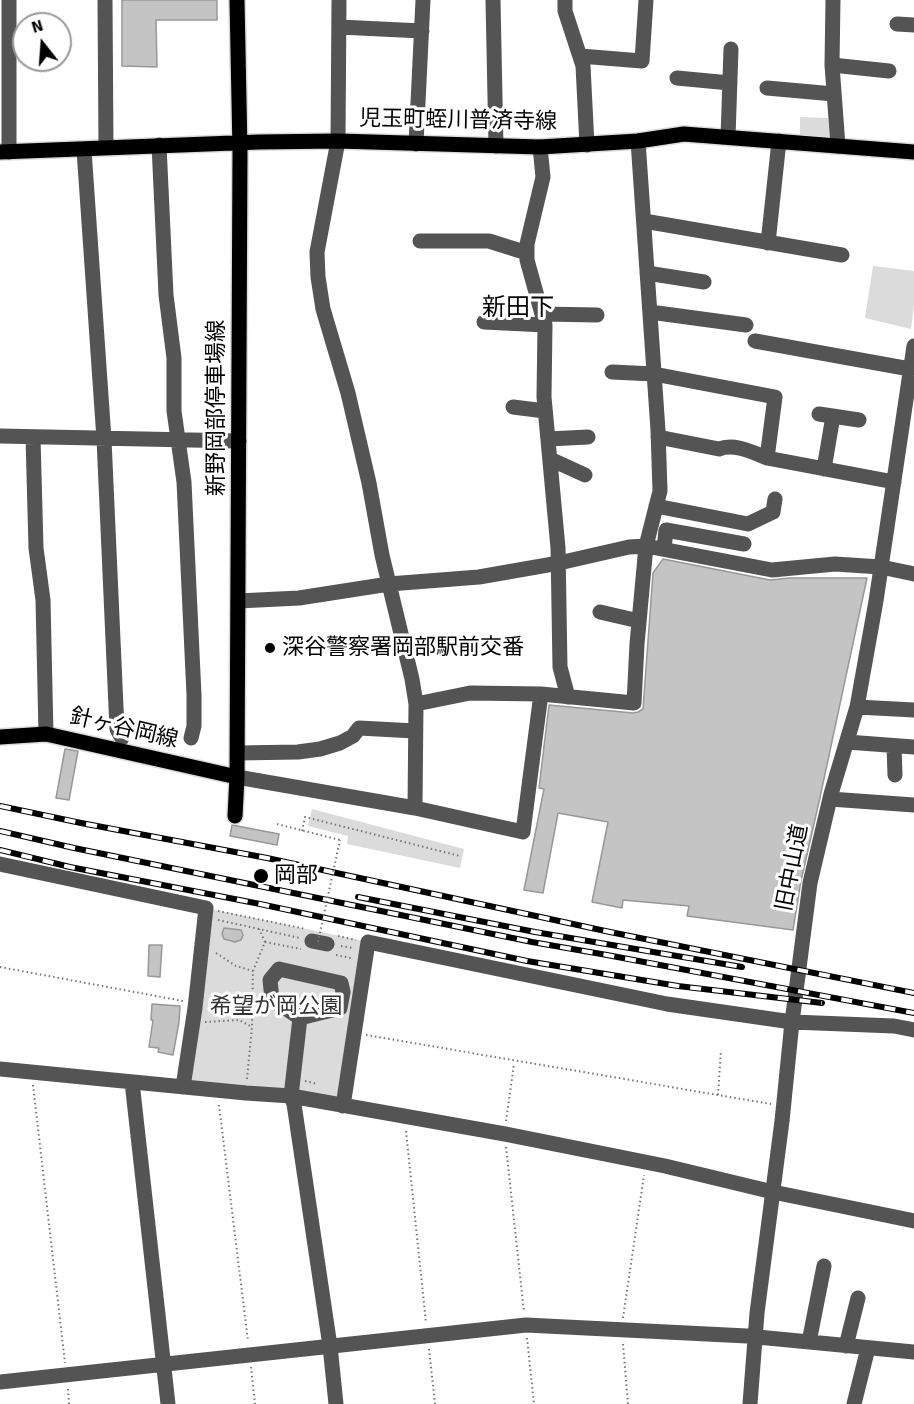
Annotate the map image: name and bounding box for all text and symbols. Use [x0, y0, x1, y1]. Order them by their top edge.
north arrow [12, 12, 72, 72]
text: N [29, 16, 46, 38]
street label: 児玉町蛭川普済寺線 [359, 106, 557, 136]
district label: 新田下 [482, 295, 554, 323]
street label: 新野岡部停車場線 [204, 320, 230, 496]
place label: 深谷警察署岡部駅前交番 [282, 635, 524, 661]
marker: 深谷警察署岡部駅前交番 [263, 641, 277, 655]
street label: 針ヶ谷岡線 [67, 704, 181, 754]
street label: 旧中山道 [772, 822, 814, 914]
place label: 岡部 [274, 863, 318, 889]
marker: 岡部 [252, 867, 270, 885]
park label: 希望が岡公園 [210, 994, 342, 1020]

